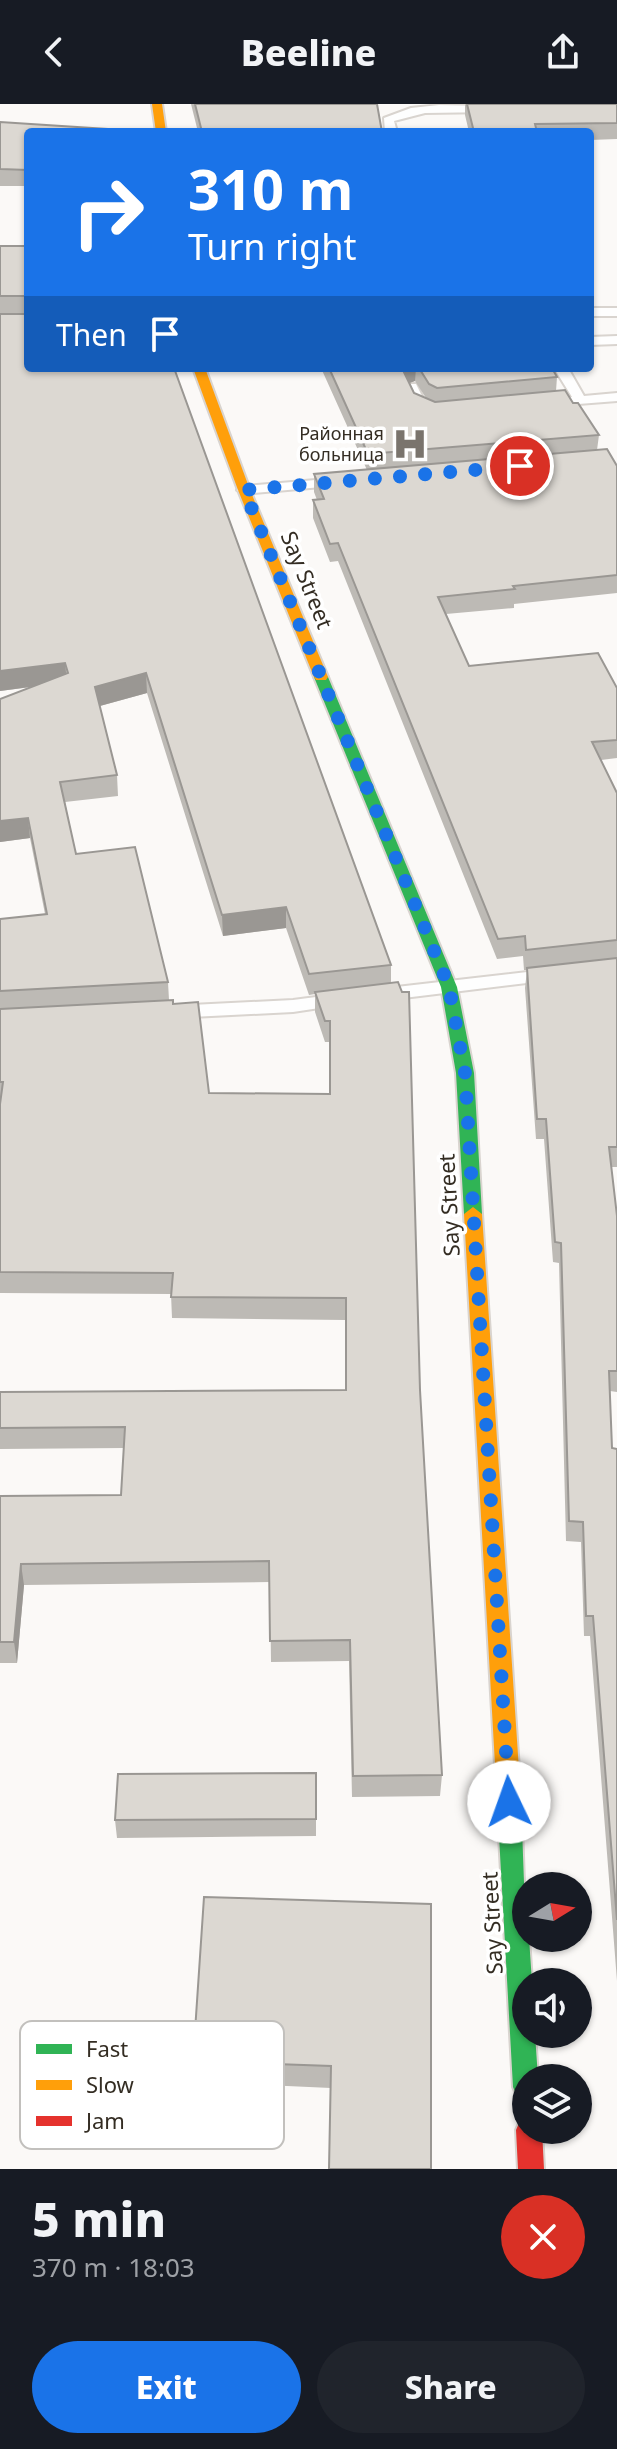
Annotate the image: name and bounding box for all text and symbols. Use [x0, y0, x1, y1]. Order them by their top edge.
text: Beeline [241, 28, 376, 77]
icon: back [32, 30, 76, 74]
icon: share [541, 30, 585, 74]
text: 310 m [188, 150, 353, 226]
icon: right [56, 160, 160, 264]
text: Turn right [188, 222, 356, 271]
icon: arrive [143, 312, 187, 356]
text: Then [56, 314, 127, 355]
place label: Районная больница [299, 421, 384, 466]
hospital icon: Районная больница [391, 425, 429, 463]
pin [486, 432, 554, 500]
icon: arrive [498, 444, 542, 488]
street label: Say Street [275, 526, 341, 633]
street label: Say Street [430, 1153, 466, 1257]
position arrow [467, 1760, 551, 1844]
street label: Say Street [473, 1871, 509, 1975]
north arrow [512, 1872, 592, 1952]
map controls [512, 1872, 592, 2144]
button: sound [512, 1968, 592, 2048]
legend [20, 2021, 284, 2149]
text: Fast [86, 2033, 128, 2063]
button: layers [512, 2064, 592, 2144]
text: Slow [86, 2069, 135, 2099]
text: Jam [84, 2105, 125, 2135]
text: 5 min [32, 2186, 166, 2251]
button: close [501, 2195, 585, 2279]
text: 370 m · 18:03 [32, 2249, 195, 2285]
button: Exit [32, 2341, 301, 2433]
button: Share [317, 2341, 585, 2433]

